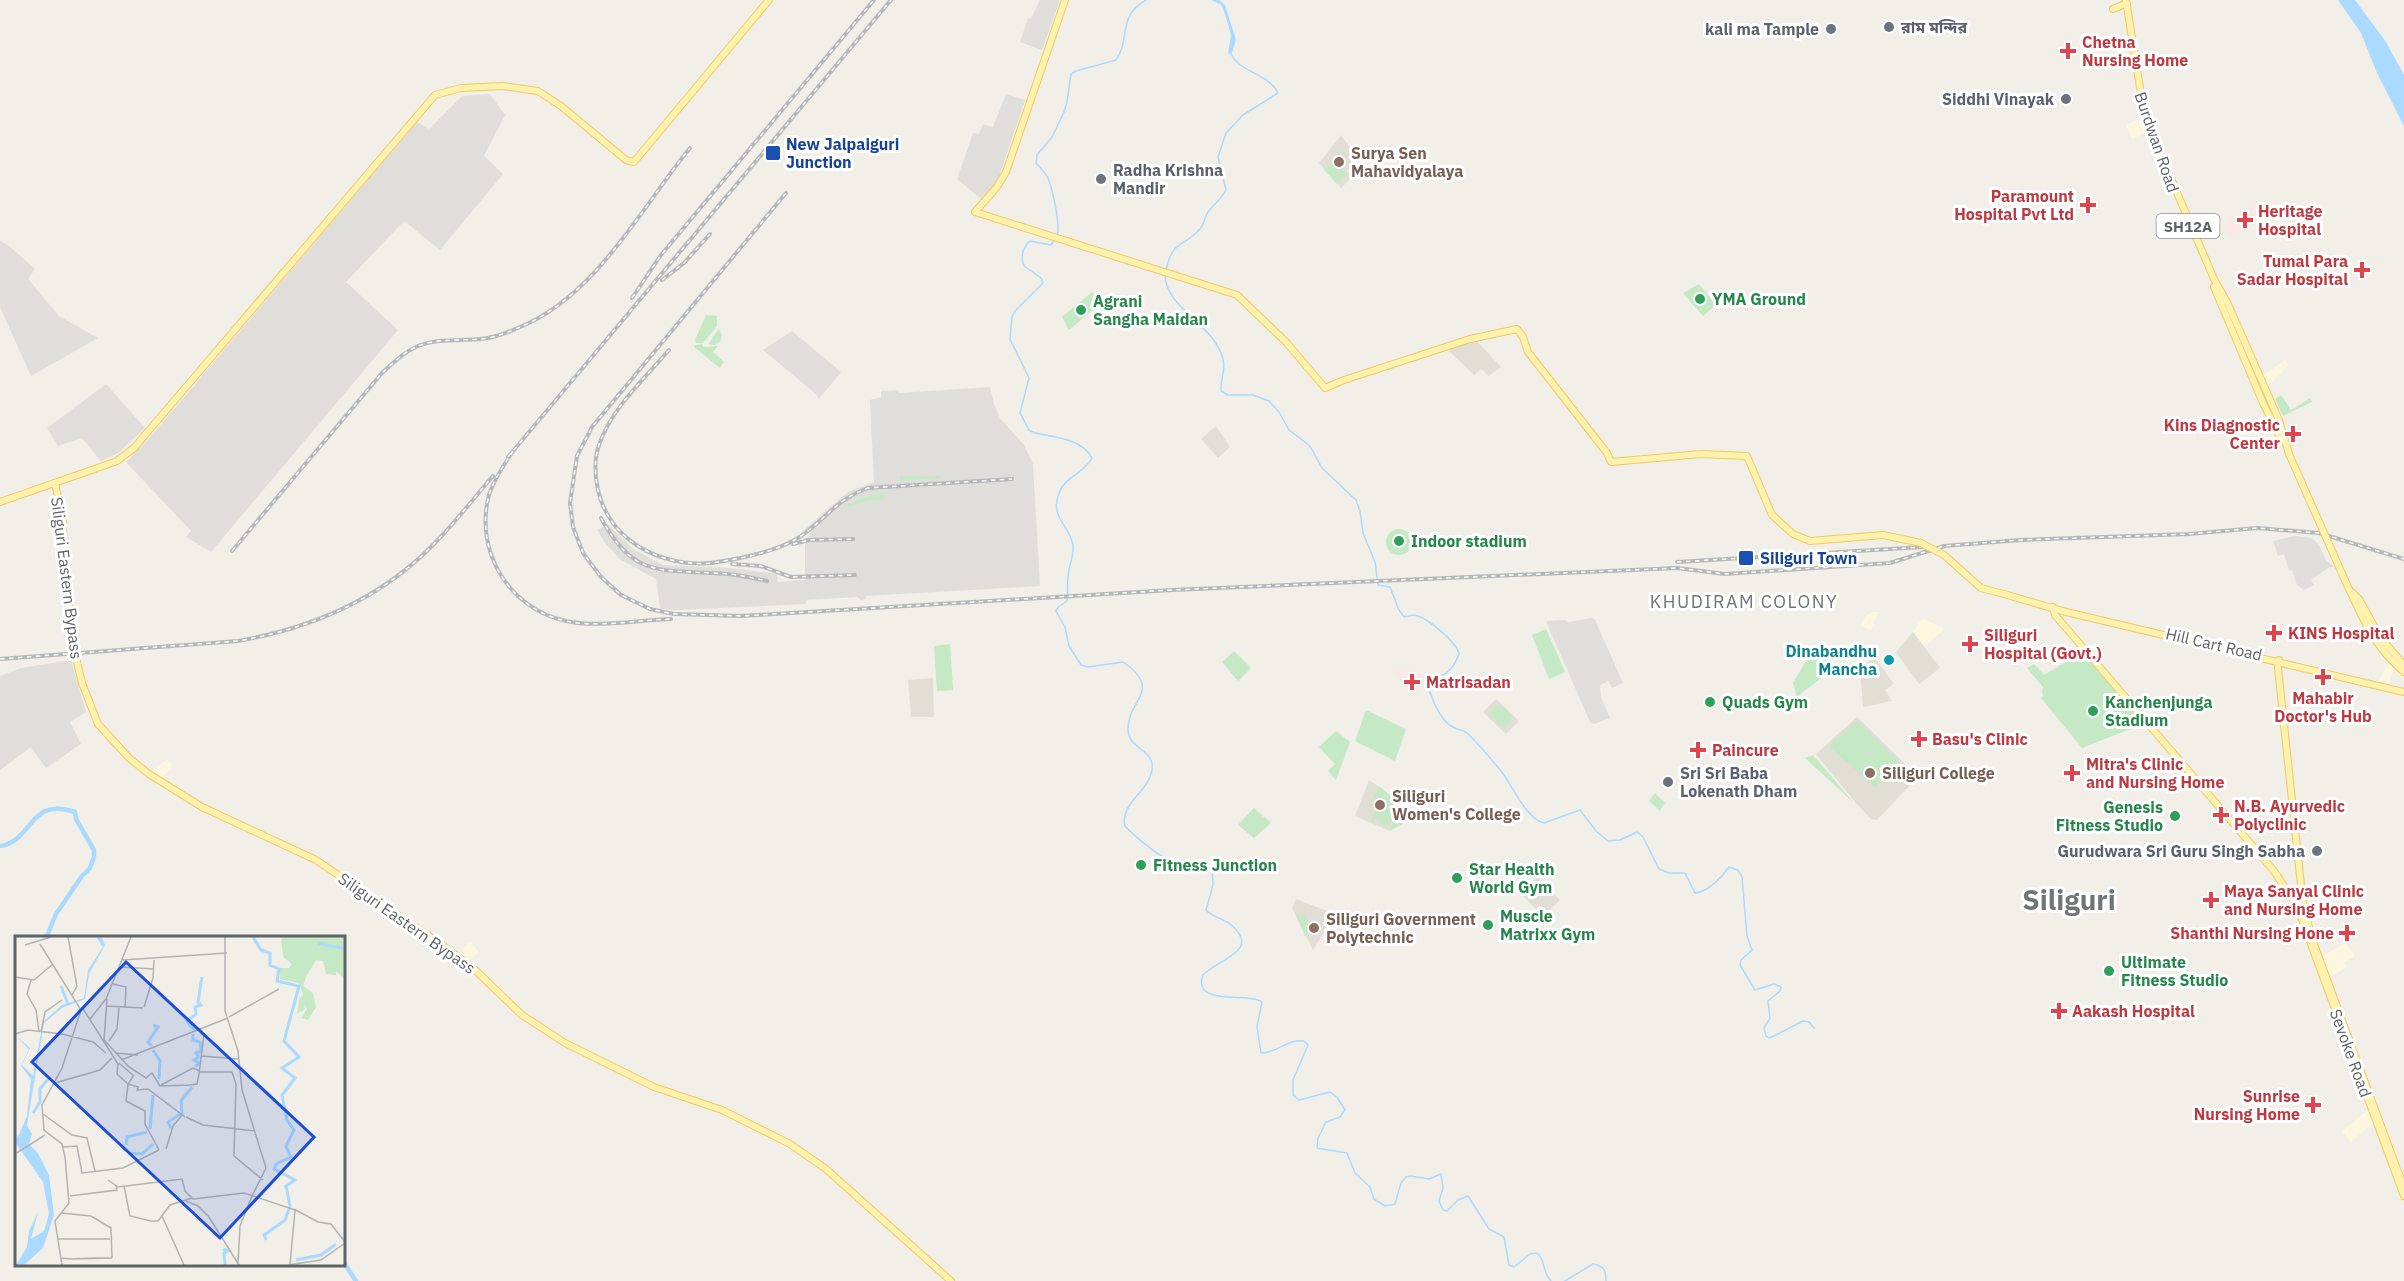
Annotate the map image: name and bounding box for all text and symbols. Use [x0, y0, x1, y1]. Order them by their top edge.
place label: রাম মন্দির [1900, 17, 1967, 37]
place label: kali ma Tample [1705, 19, 1819, 39]
marker: রাম মন্দির [1882, 20, 1896, 34]
marker: kali ma Tample [1824, 22, 1838, 36]
place label: Chetna Nursing Home [2082, 32, 2188, 70]
marker: Chetna Nursing Home [2059, 42, 2077, 60]
place label: Siddhi Vinayak [1942, 89, 2055, 109]
street label: Burdwan Road [2130, 89, 2184, 195]
marker: Siddhi Vinayak [2059, 92, 2073, 106]
place label: New Jalpaiguri Junction [786, 134, 899, 172]
place label: Surya Sen Mahavidyalaya [1351, 143, 1463, 181]
marker: New Jalpaiguri Junction [764, 144, 782, 162]
marker: Surya Sen Mahavidyalaya [1332, 155, 1346, 169]
place label: Radha Krishna Mandir [1113, 160, 1223, 198]
marker: Radha Krishna Mandir [1094, 172, 1108, 186]
place label: Paramount Hospital Pvt Ltd [1954, 186, 2074, 224]
marker: Paramount Hospital Pvt Ltd [2079, 196, 2097, 214]
place label: Heritage Hospital [2258, 201, 2323, 239]
marker: Heritage Hospital [2236, 211, 2254, 229]
road number: SH12A [2156, 214, 2220, 238]
place label: Tumal Para Sadar Hospital [2237, 251, 2348, 289]
marker: Tumal Para Sadar Hospital [2353, 261, 2371, 279]
place label: YMA Ground [1712, 289, 1806, 309]
place label: Agrani Sangha Maidan [1093, 291, 1208, 329]
marker: YMA Ground [1693, 292, 1707, 306]
marker: Agrani Sangha Maidan [1074, 303, 1088, 317]
place label: Kins Diagnostic Center [2164, 415, 2281, 453]
marker: Kins Diagnostic Center [2284, 425, 2302, 443]
street label: Siliguri Eastern Bypass [47, 496, 87, 660]
place label: Indoor stadium [1411, 531, 1527, 551]
marker: Indoor stadium [1392, 534, 1406, 548]
place label: Siliguri Town [1760, 548, 1857, 568]
marker: Siliguri Town [1737, 549, 1755, 567]
district label: KHUDIRAM COLONY [1650, 590, 1838, 613]
street label: Hill Cart Road [2164, 623, 2264, 665]
place label: KINS Hospital [2288, 623, 2395, 643]
marker: KINS Hospital [2265, 624, 2283, 642]
place label: Siliguri Hospital (Govt.) [1984, 625, 2102, 663]
marker: Siliguri Hospital (Govt.) [1961, 635, 1979, 653]
place label: Dinabandhu Mancha [1785, 641, 1877, 679]
marker: Dinabandhu Mancha [1882, 653, 1896, 667]
marker: Mahabir Doctor's Hub [2314, 668, 2332, 686]
place label: Matrisadan [1426, 672, 1511, 692]
marker: Matrisadan [1403, 673, 1421, 691]
place label: Mahabir Doctor's Hub [2274, 688, 2372, 726]
place label: Quads Gym [1722, 692, 1808, 712]
place label: Kanchenjunga Stadium [2105, 692, 2213, 730]
marker: Quads Gym [1703, 695, 1717, 709]
marker: Kanchenjunga Stadium [2086, 704, 2100, 718]
place label: Basu's Clinic [1932, 729, 2028, 749]
marker: Basu's Clinic [1910, 730, 1928, 748]
place label: Paincure [1712, 740, 1779, 760]
marker: Paincure [1689, 741, 1707, 759]
place label: Mitra's Clinic and Nursing Home [2086, 754, 2224, 792]
place label: Sri Sri Baba Lokenath Dham [1680, 763, 1797, 801]
place label: Siliguri College [1882, 763, 1995, 783]
marker: Mitra's Clinic and Nursing Home [2063, 764, 2081, 782]
marker: Siliguri College [1863, 766, 1877, 780]
marker: Sri Sri Baba Lokenath Dham [1661, 775, 1675, 789]
place label: Siliguri Women's College [1392, 786, 1521, 824]
place label: N.B. Ayurvedic Polyclinic [2234, 796, 2345, 834]
place label: Genesis Fitness Studio [2056, 797, 2163, 835]
marker: Siliguri Women's College [1373, 798, 1387, 812]
marker: N.B. Ayurvedic Polyclinic [2212, 806, 2230, 824]
marker: Genesis Fitness Studio [2168, 809, 2182, 823]
place label: Gurudwara Sri Guru Singh Sabha [2057, 841, 2305, 861]
marker: Gurudwara Sri Guru Singh Sabha [2310, 844, 2324, 858]
place label: Fitness Junction [1153, 855, 1277, 875]
marker: Fitness Junction [1134, 858, 1148, 872]
place label: Star Health World Gym [1469, 859, 1555, 897]
street label: Siliguri Eastern Bypass [335, 868, 479, 978]
marker: Star Health World Gym [1450, 871, 1464, 885]
district label: Siliguri [2022, 881, 2116, 918]
place label: Maya Sanyal Clinic and Nursing Home [2224, 881, 2364, 919]
marker: Maya Sanyal Clinic and Nursing Home [2202, 891, 2220, 909]
place label: Muscle Matrixx Gym [1500, 906, 1595, 944]
place label: Siliguri Government Polytechnic [1326, 909, 1476, 947]
marker: Muscle Matrixx Gym [1481, 918, 1495, 932]
marker: Siliguri Government Polytechnic [1307, 921, 1321, 935]
place label: Shanthi Nursing Hone [2170, 923, 2334, 943]
marker: Shanthi Nursing Hone [2338, 924, 2356, 942]
inset map [15, 936, 345, 1266]
place label: Ultimate Fitness Studio [2121, 952, 2228, 990]
marker: Ultimate Fitness Studio [2102, 964, 2116, 978]
place label: Aakash Hospital [2072, 1001, 2195, 1021]
marker: Aakash Hospital [2050, 1002, 2068, 1020]
street label: Sevoke Road [2326, 1006, 2376, 1100]
place label: Sunrise Nursing Home [2194, 1086, 2300, 1124]
marker: Sunrise Nursing Home [2304, 1096, 2322, 1114]

